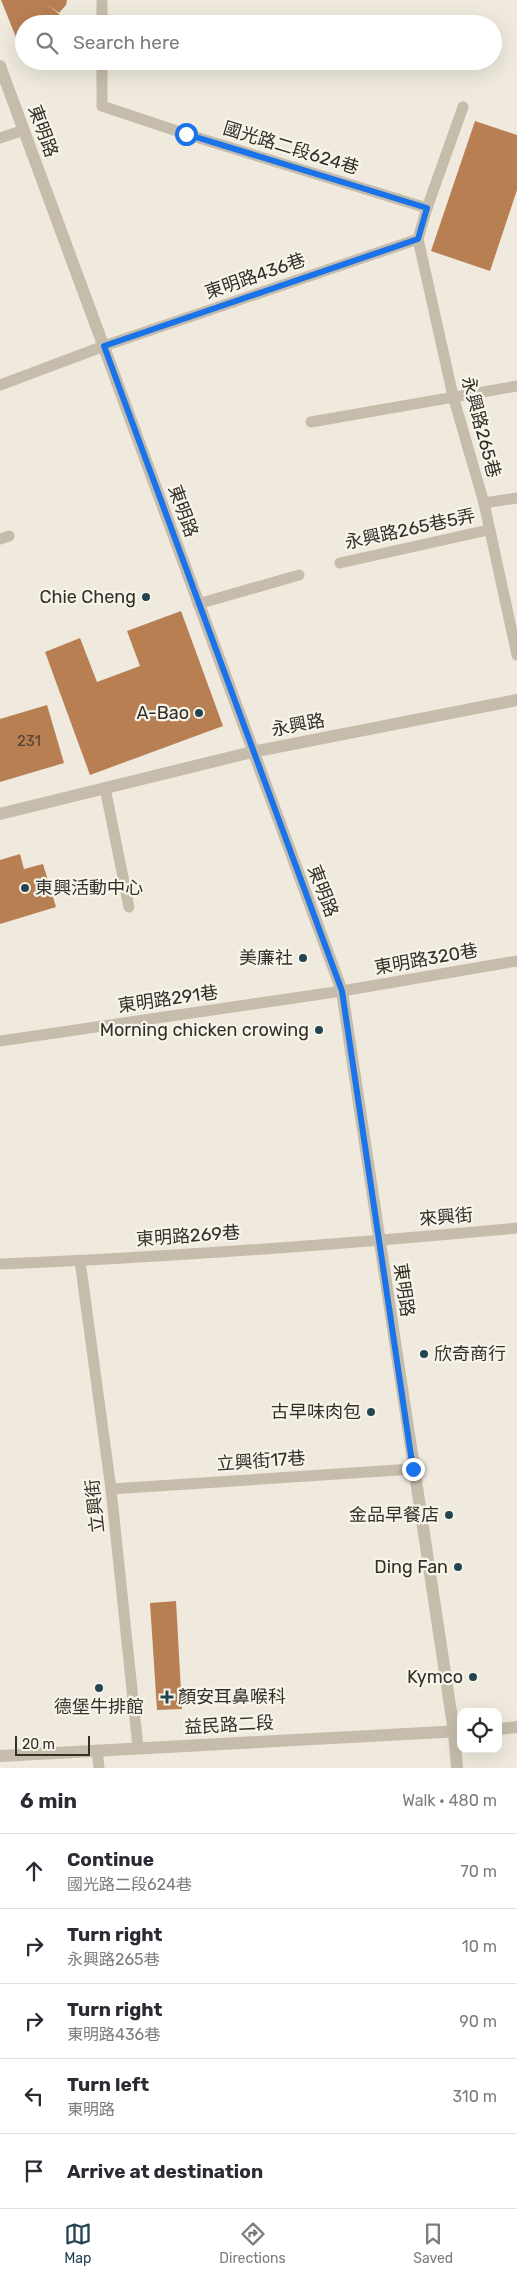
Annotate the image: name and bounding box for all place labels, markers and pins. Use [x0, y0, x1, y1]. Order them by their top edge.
place label: Chie Cheng [40, 586, 136, 608]
marker: Chie Cheng [140, 591, 152, 603]
place label: A-Bao [136, 702, 189, 724]
marker: A-Bao [193, 707, 205, 719]
place label: 東興活動中心 [35, 877, 143, 899]
marker: 東興活動中心 [19, 882, 31, 894]
place label: 美廉社 [239, 947, 293, 969]
marker: 美廉社 [297, 952, 309, 964]
place label: Morning chicken crowing [100, 1019, 309, 1041]
marker: Morning chicken crowing [313, 1024, 325, 1036]
place label: 欣奇商行 [434, 1343, 506, 1365]
marker: 欣奇商行 [418, 1348, 430, 1360]
place label: 古早味肉包 [271, 1401, 361, 1423]
marker: 古早味肉包 [365, 1406, 377, 1418]
place label: 金品早餐店 [349, 1504, 439, 1526]
marker: 金品早餐店 [443, 1509, 455, 1521]
place label: Ding Fan [374, 1556, 448, 1578]
marker: Ding Fan [452, 1561, 464, 1573]
place label: Kymco [407, 1666, 463, 1688]
marker: Kymco [467, 1671, 479, 1683]
marker: 德堡牛排館 [93, 1682, 105, 1694]
place label: 顏安耳鼻喉科 [178, 1686, 286, 1708]
marker: 顏安耳鼻喉科 [160, 1690, 174, 1704]
place label: 德堡牛排館 [54, 1696, 144, 1718]

